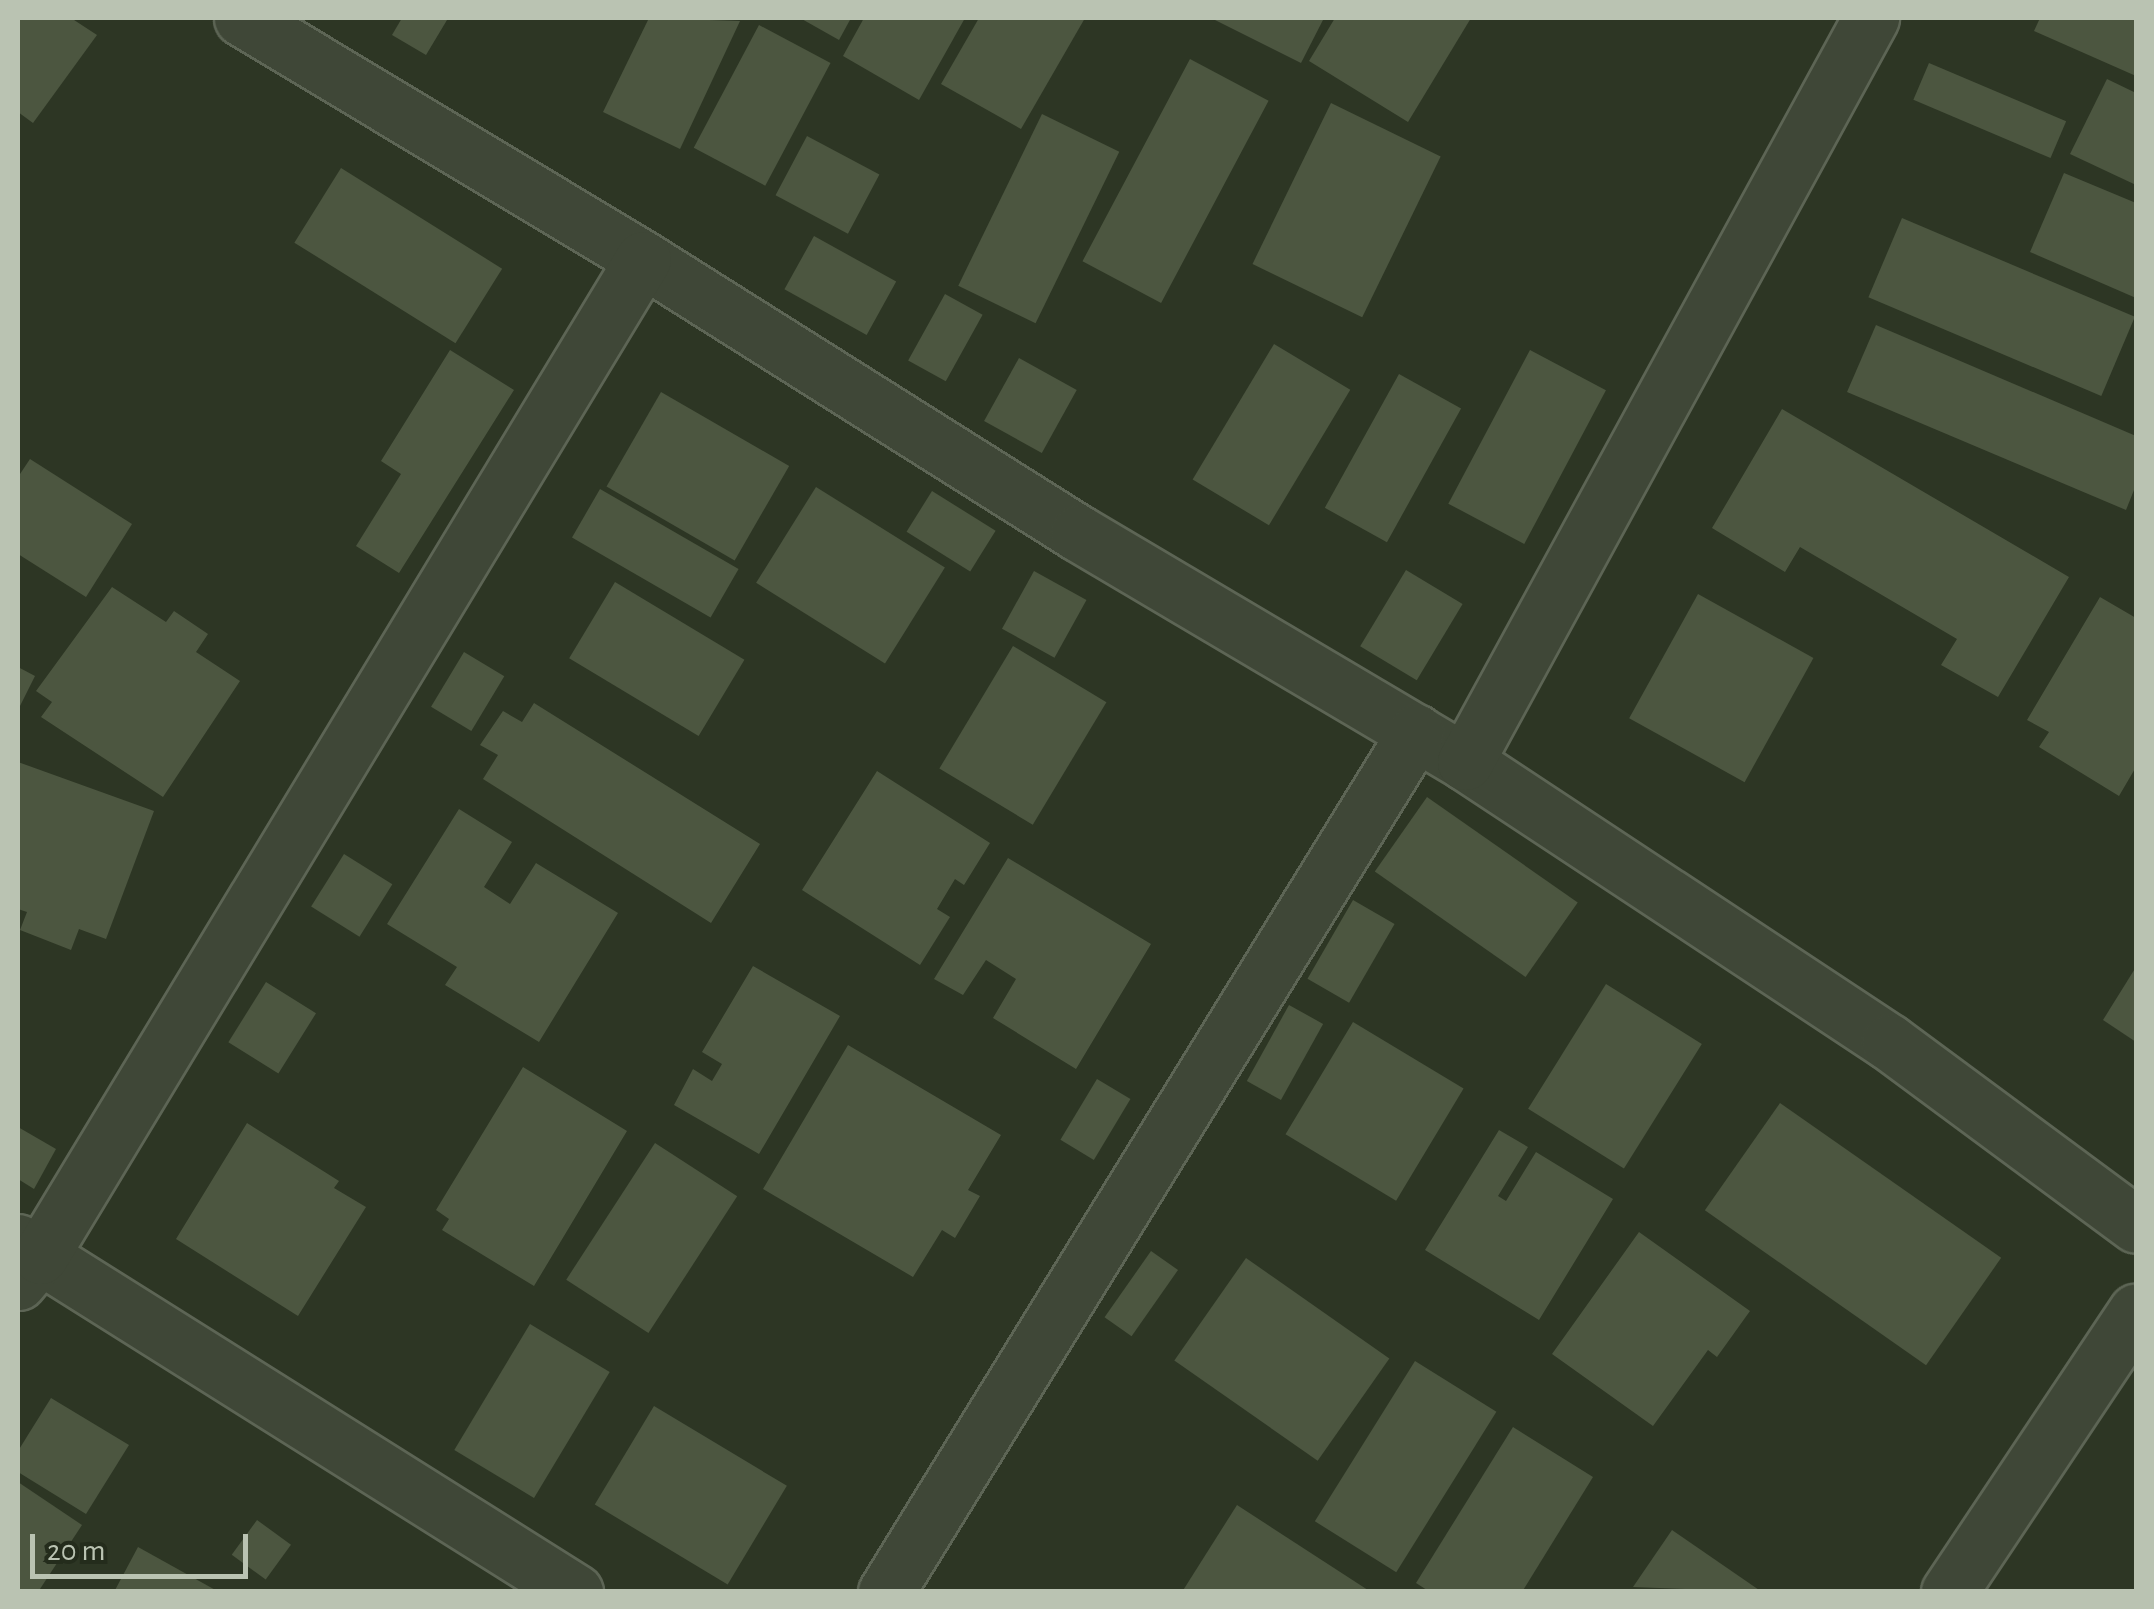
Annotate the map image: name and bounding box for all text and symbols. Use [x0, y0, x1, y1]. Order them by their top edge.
scale bar [35, 1514, 252, 1576]
text: 20 m [47, 1536, 105, 1566]

